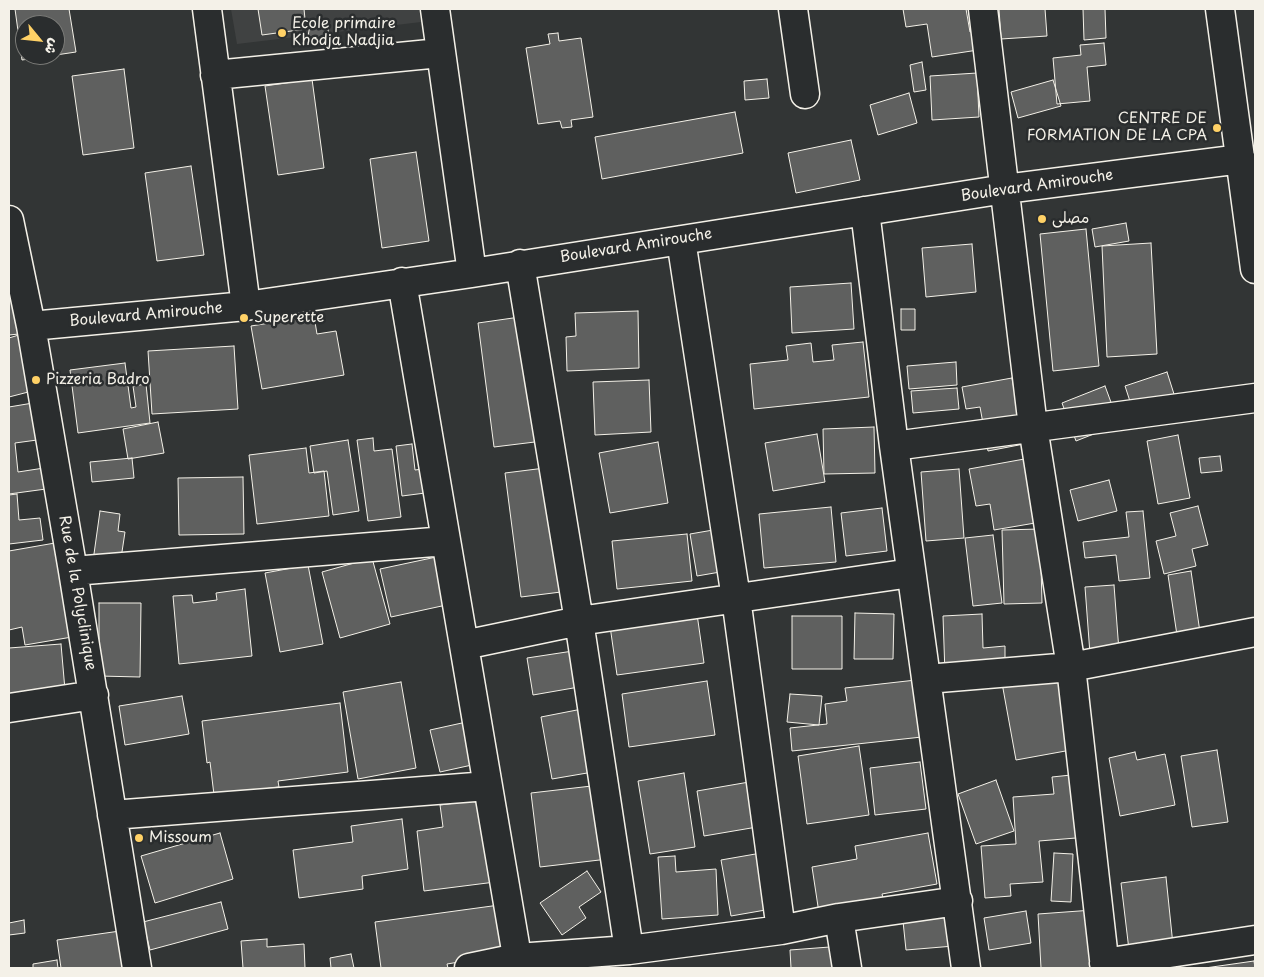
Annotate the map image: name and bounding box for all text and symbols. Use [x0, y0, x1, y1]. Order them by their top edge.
north arrow [15, 15, 65, 65]
place label: Ecole primaire Khodja Nadjia [292, 15, 396, 50]
marker: Ecole primaire Khodja Nadjia [276, 27, 288, 39]
text: ش [40, 35, 66, 59]
place label: CENTRE DE FORMATION DE LA CPA [1027, 110, 1207, 145]
marker: CENTRE DE FORMATION DE LA CPA [1211, 122, 1223, 134]
street label: Boulevard Amirouche [960, 166, 1114, 206]
place label: مصلى [1052, 210, 1089, 228]
marker: مصلى [1036, 213, 1048, 225]
street label: Boulevard Amirouche [559, 225, 713, 267]
street label: Boulevard Amirouche [69, 299, 223, 331]
place label: Superette [254, 309, 324, 327]
marker: Superette [238, 312, 250, 324]
place label: Pizzeria Badro [46, 371, 150, 389]
marker: Pizzeria Badro [30, 374, 42, 386]
street label: Rue de la Polyclinique [54, 514, 100, 672]
place label: Missoum [149, 829, 212, 847]
marker: Missoum [133, 832, 145, 844]

